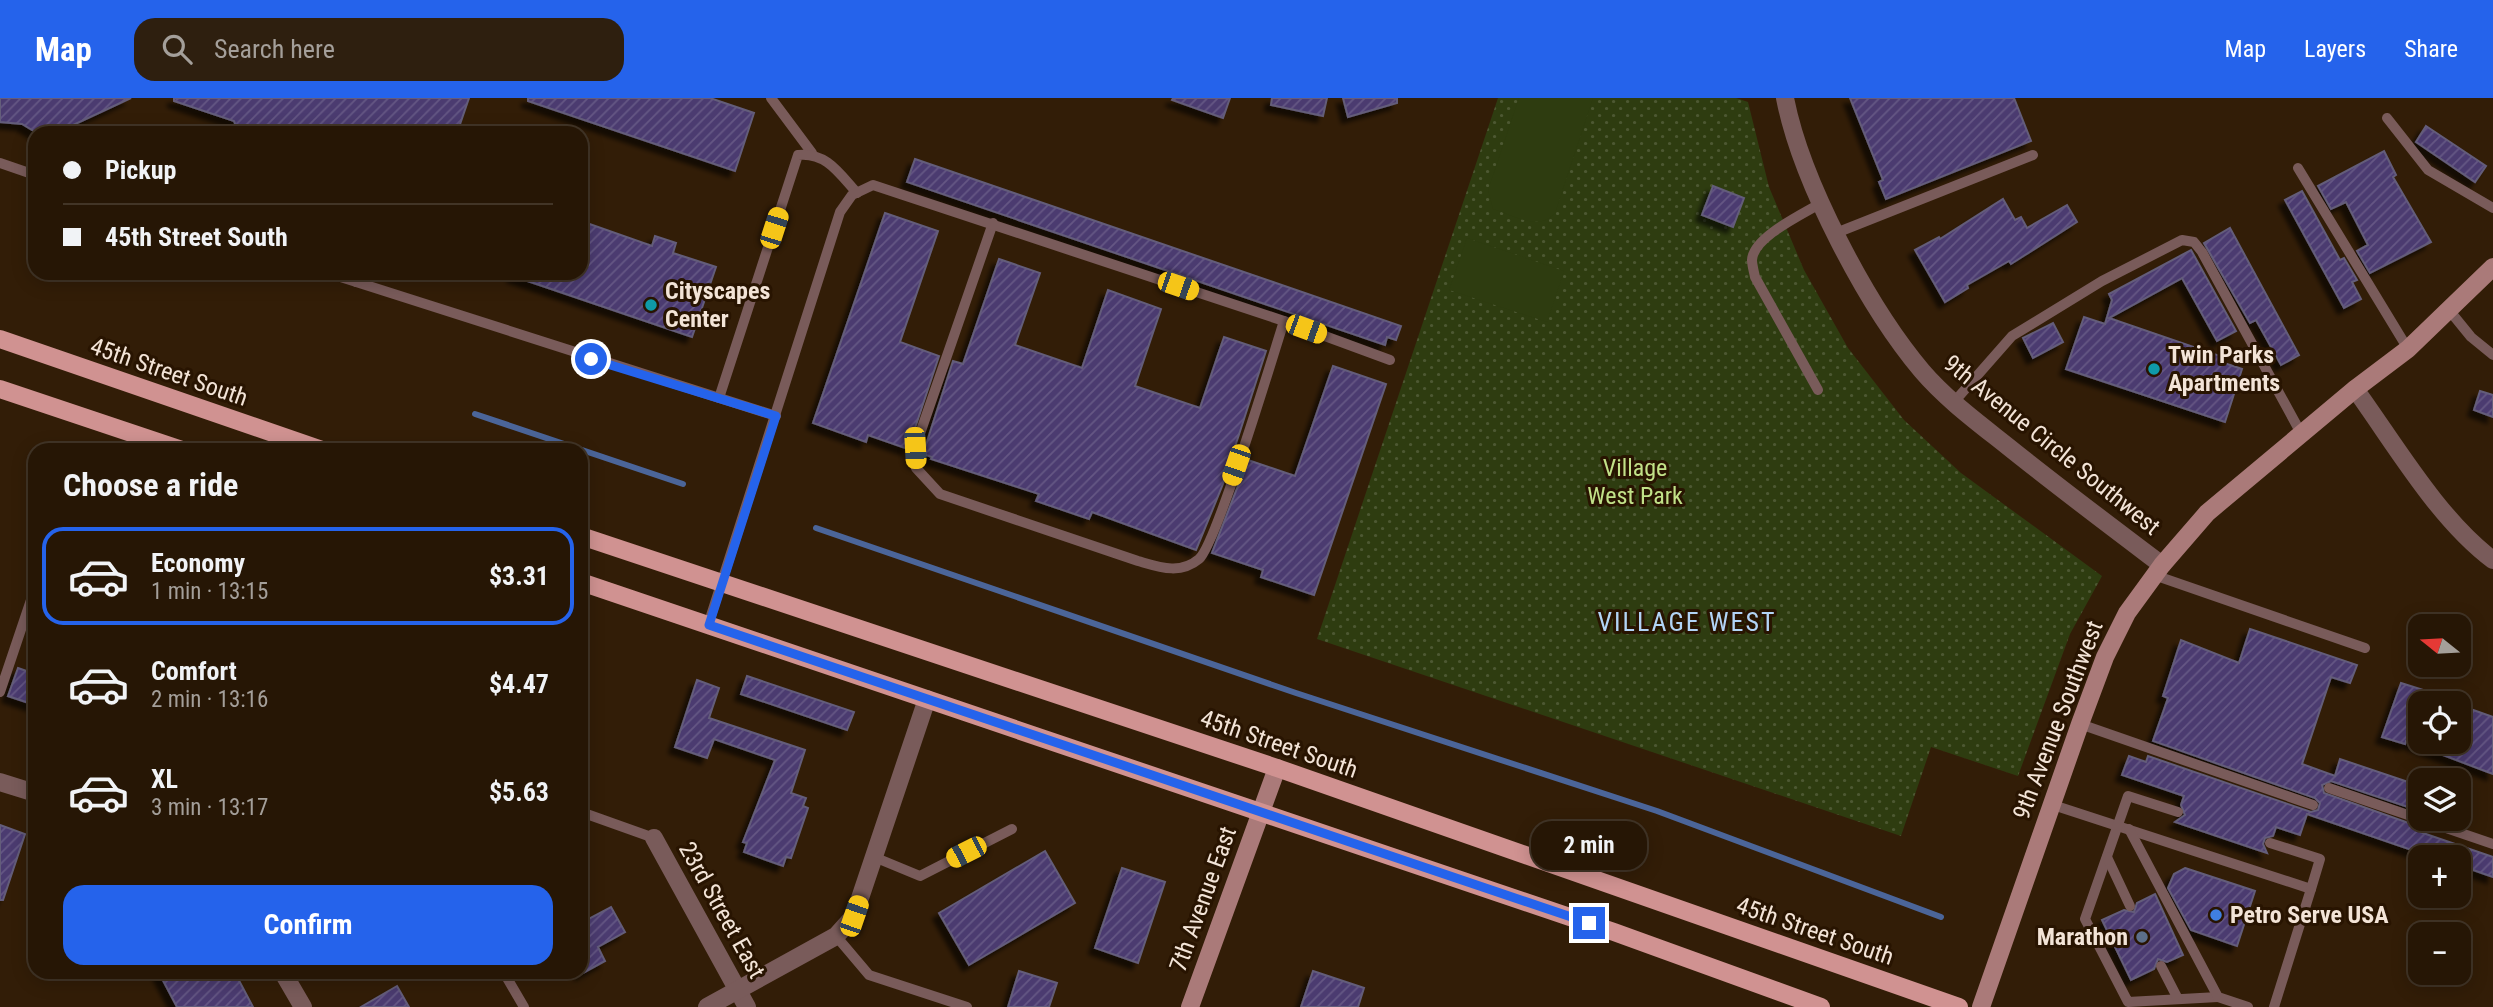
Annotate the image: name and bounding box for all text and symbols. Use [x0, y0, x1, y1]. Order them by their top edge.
search box [134, 18, 624, 81]
text: Map [35, 30, 92, 69]
icon: search [158, 30, 196, 68]
text: Search here [214, 34, 335, 64]
text: Map [2225, 35, 2266, 63]
text: Layers [2304, 35, 2366, 63]
text: Share [2404, 35, 2458, 63]
text: Pickup [105, 155, 176, 185]
car [758, 205, 791, 251]
text: 45th Street South [105, 222, 288, 252]
car [1155, 269, 1202, 303]
place label: Cityscapes Center [665, 277, 770, 333]
marker: Cityscapes Center [643, 297, 659, 313]
car [1283, 312, 1330, 346]
street label: 45th Street South [87, 332, 251, 412]
place label: Twin Parks Apartments [2168, 341, 2280, 397]
route start [575, 343, 607, 375]
street label: 9th Avenue Circle Southwest [1938, 349, 2166, 541]
marker: Twin Parks Apartments [2146, 361, 2162, 377]
car [904, 426, 927, 470]
car [1220, 442, 1253, 488]
park label: Village West Park [1587, 454, 1683, 510]
text: Choose a ride [63, 466, 238, 504]
icon: car [67, 545, 130, 608]
text: Economy [151, 548, 245, 578]
text: $3.31 [489, 561, 549, 591]
text: 1 min · 13:15 [151, 578, 268, 605]
district label: VILLAGE WEST [1598, 607, 1776, 637]
north arrow [2408, 614, 2471, 677]
map controls [2408, 614, 2471, 985]
street label: 9th Avenue Southwest [2007, 617, 2109, 823]
icon: car [67, 653, 130, 716]
text: Comfort [151, 656, 237, 686]
text: $4.47 [489, 669, 549, 699]
text: 2 min · 13:16 [151, 686, 268, 713]
button: locate [2408, 691, 2471, 754]
street label: 45th Street South [1197, 704, 1361, 784]
icon: car [67, 761, 130, 824]
text: XL [151, 764, 178, 794]
button: layers [2408, 768, 2471, 831]
text: $5.63 [489, 777, 549, 807]
text: 3 min · 13:17 [151, 794, 268, 821]
callout: 2 min [1531, 822, 1647, 870]
street label: 7th Avenue East [1164, 823, 1242, 975]
text: 2 min [1563, 832, 1615, 859]
car [943, 833, 990, 871]
street label: 23rd Street East [673, 837, 771, 983]
button: + [2408, 845, 2471, 908]
button: Confirm [63, 885, 553, 965]
street label: 45th Street South [1733, 891, 1897, 971]
car [838, 893, 871, 939]
place label: Petro Serve USA [2230, 901, 2389, 929]
route end [1573, 907, 1605, 939]
marker: Petro Serve USA [2208, 907, 2224, 923]
button: − [2408, 922, 2471, 985]
place label: Marathon [2037, 923, 2128, 951]
marker: Marathon [2134, 929, 2150, 945]

